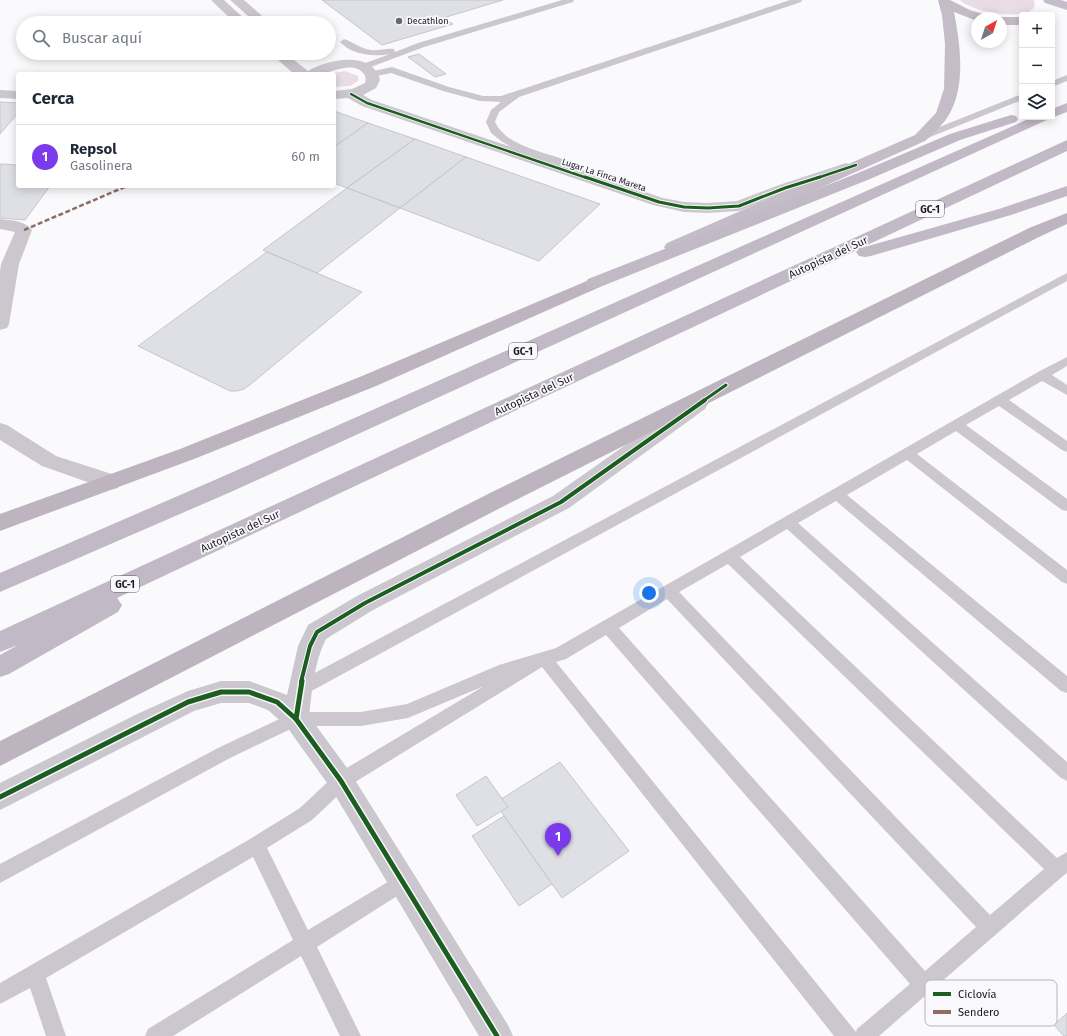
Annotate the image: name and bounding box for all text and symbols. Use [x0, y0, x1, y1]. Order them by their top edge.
north arrow [971, 12, 1007, 48]
map controls [1019, 12, 1055, 120]
button: + [1019, 12, 1055, 48]
search box [16, 16, 336, 60]
marker: Decathlon [394, 16, 404, 26]
place label: Decathlon [407, 16, 448, 26]
icon: search [30, 27, 52, 49]
text: Buscar aquí [62, 29, 142, 47]
button: − [1019, 48, 1055, 84]
button: layers [1019, 84, 1055, 120]
text: Cerca [32, 88, 74, 109]
text: Repsol [70, 140, 117, 158]
text: 1 [42, 149, 48, 164]
text: 60 m [291, 149, 320, 164]
street label: Lugar La Finca Mareta [561, 157, 647, 193]
text: Gasolinera [70, 158, 133, 173]
road number: GC-1 [916, 201, 944, 217]
street label: Autopista del Sur [787, 233, 871, 281]
road number: GC-1 [509, 343, 537, 359]
street label: Autopista del Sur [493, 370, 577, 418]
street label: Autopista del Sur [199, 507, 283, 555]
road number: GC-1 [111, 576, 139, 592]
your location [639, 583, 659, 603]
pin: 1 [545, 823, 571, 856]
legend [925, 980, 1057, 1026]
text: Ciclovía [958, 988, 997, 1001]
text: Sendero [958, 1006, 999, 1019]

